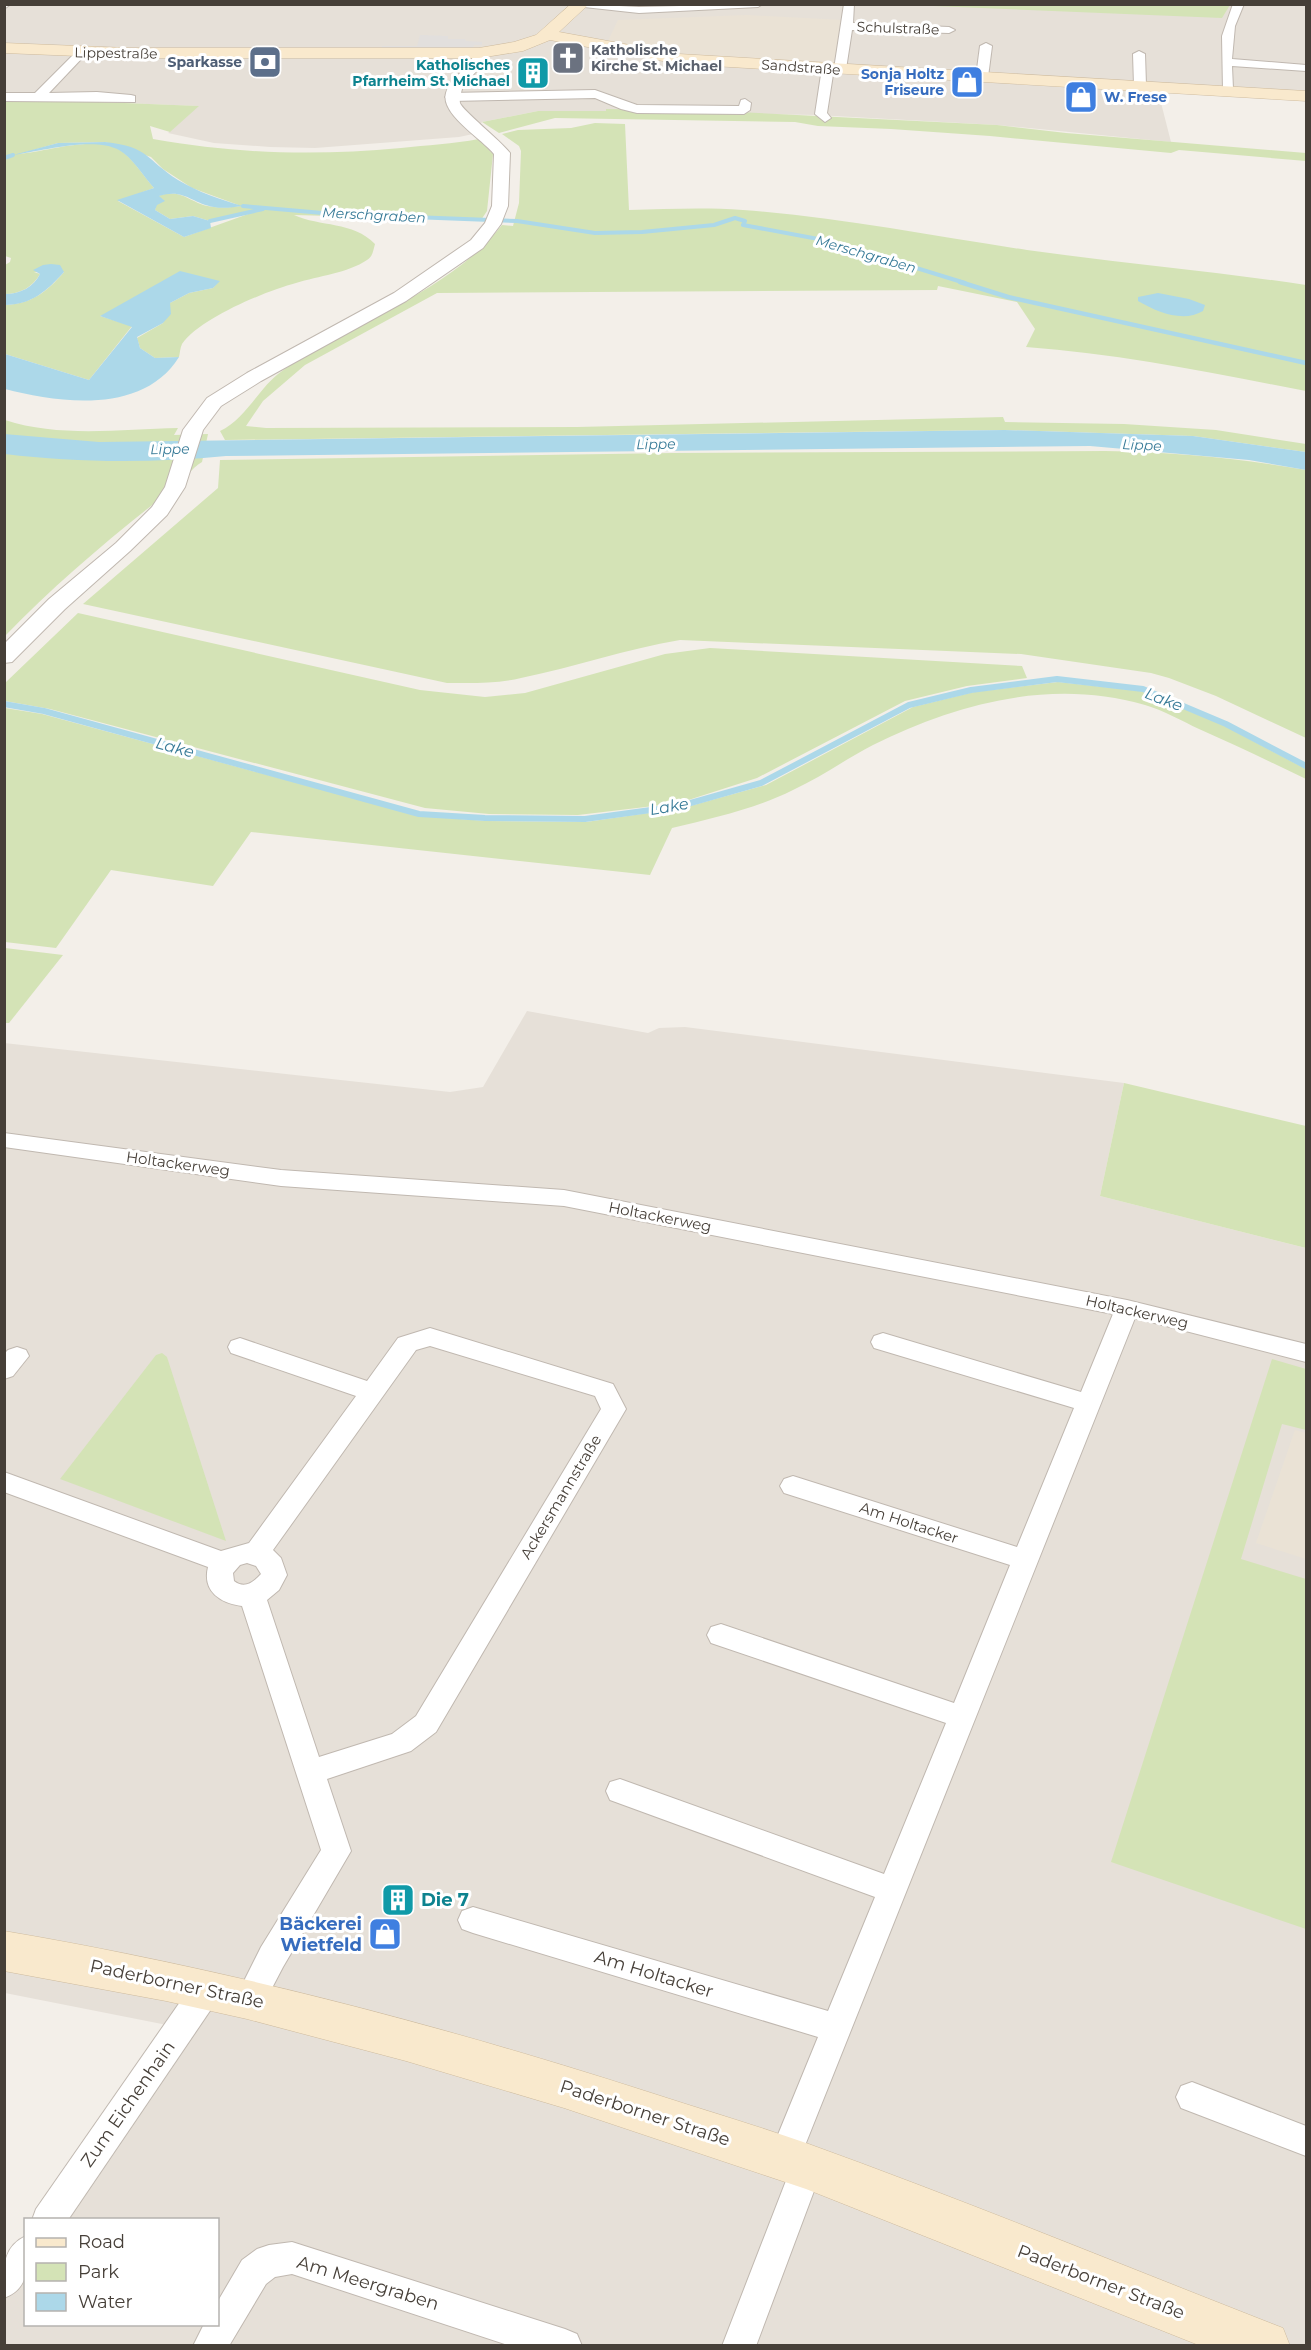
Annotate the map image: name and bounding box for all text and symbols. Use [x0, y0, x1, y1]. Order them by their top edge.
street label: Schulstraße [856, 18, 940, 38]
church icon: Katholische Kirche St. Michael [550, 40, 586, 76]
place label: Katholische Kirche St. Michael [591, 41, 722, 75]
street label: Lippestraße [74, 43, 158, 63]
bank icon: Sparkasse [247, 44, 283, 80]
place label: Sparkasse [168, 53, 242, 71]
building icon: Katholisches Pfarrheim St. Michael [515, 55, 551, 91]
street label: Sandstraße [761, 55, 841, 79]
place label: Katholisches Pfarrheim St. Michael [352, 56, 511, 90]
shop icon: Sonja Holtz Friseure [949, 64, 985, 100]
place label: Sonja Holtz Friseure [861, 65, 944, 99]
shop icon: W. Frese [1063, 79, 1099, 115]
place label: W. Frese [1104, 88, 1167, 106]
water label: Merschgraben [322, 203, 426, 227]
water label: Merschgraben [814, 231, 918, 277]
water label: Lippe [636, 435, 676, 453]
water label: Lippe [1122, 435, 1162, 455]
water label: Lippe [150, 440, 190, 458]
water label: Lake [1142, 684, 1185, 715]
water label: Lake [154, 733, 196, 762]
water label: Lake [648, 794, 690, 819]
street label: Holtackerweg [125, 1147, 231, 1180]
street label: Holtackerweg [607, 1197, 713, 1236]
street label: Holtackerweg [1084, 1290, 1190, 1333]
street label: Ackersmannstraße [516, 1431, 605, 1562]
street label: Am Holtacker [857, 1498, 961, 1547]
building icon: Die 7 [380, 1882, 416, 1918]
place label: Die 7 [421, 1889, 469, 1911]
place label: Bäckerei Wietfeld [279, 1913, 362, 1956]
shop icon: Bäckerei Wietfeld [367, 1916, 403, 1952]
street label: Am Holtacker [592, 1945, 716, 2003]
street label: Paderborner Straße [88, 1955, 266, 2013]
street label: Zum Eichenhain [76, 2037, 180, 2171]
street label: Paderborner Straße [557, 2075, 733, 2151]
legend [24, 2218, 219, 2326]
text: Road [78, 2231, 125, 2253]
street label: Paderborner Straße [1014, 2240, 1188, 2324]
street label: Am Meergraben [294, 2251, 442, 2315]
text: Park [78, 2261, 119, 2283]
text: Water [78, 2291, 133, 2313]

